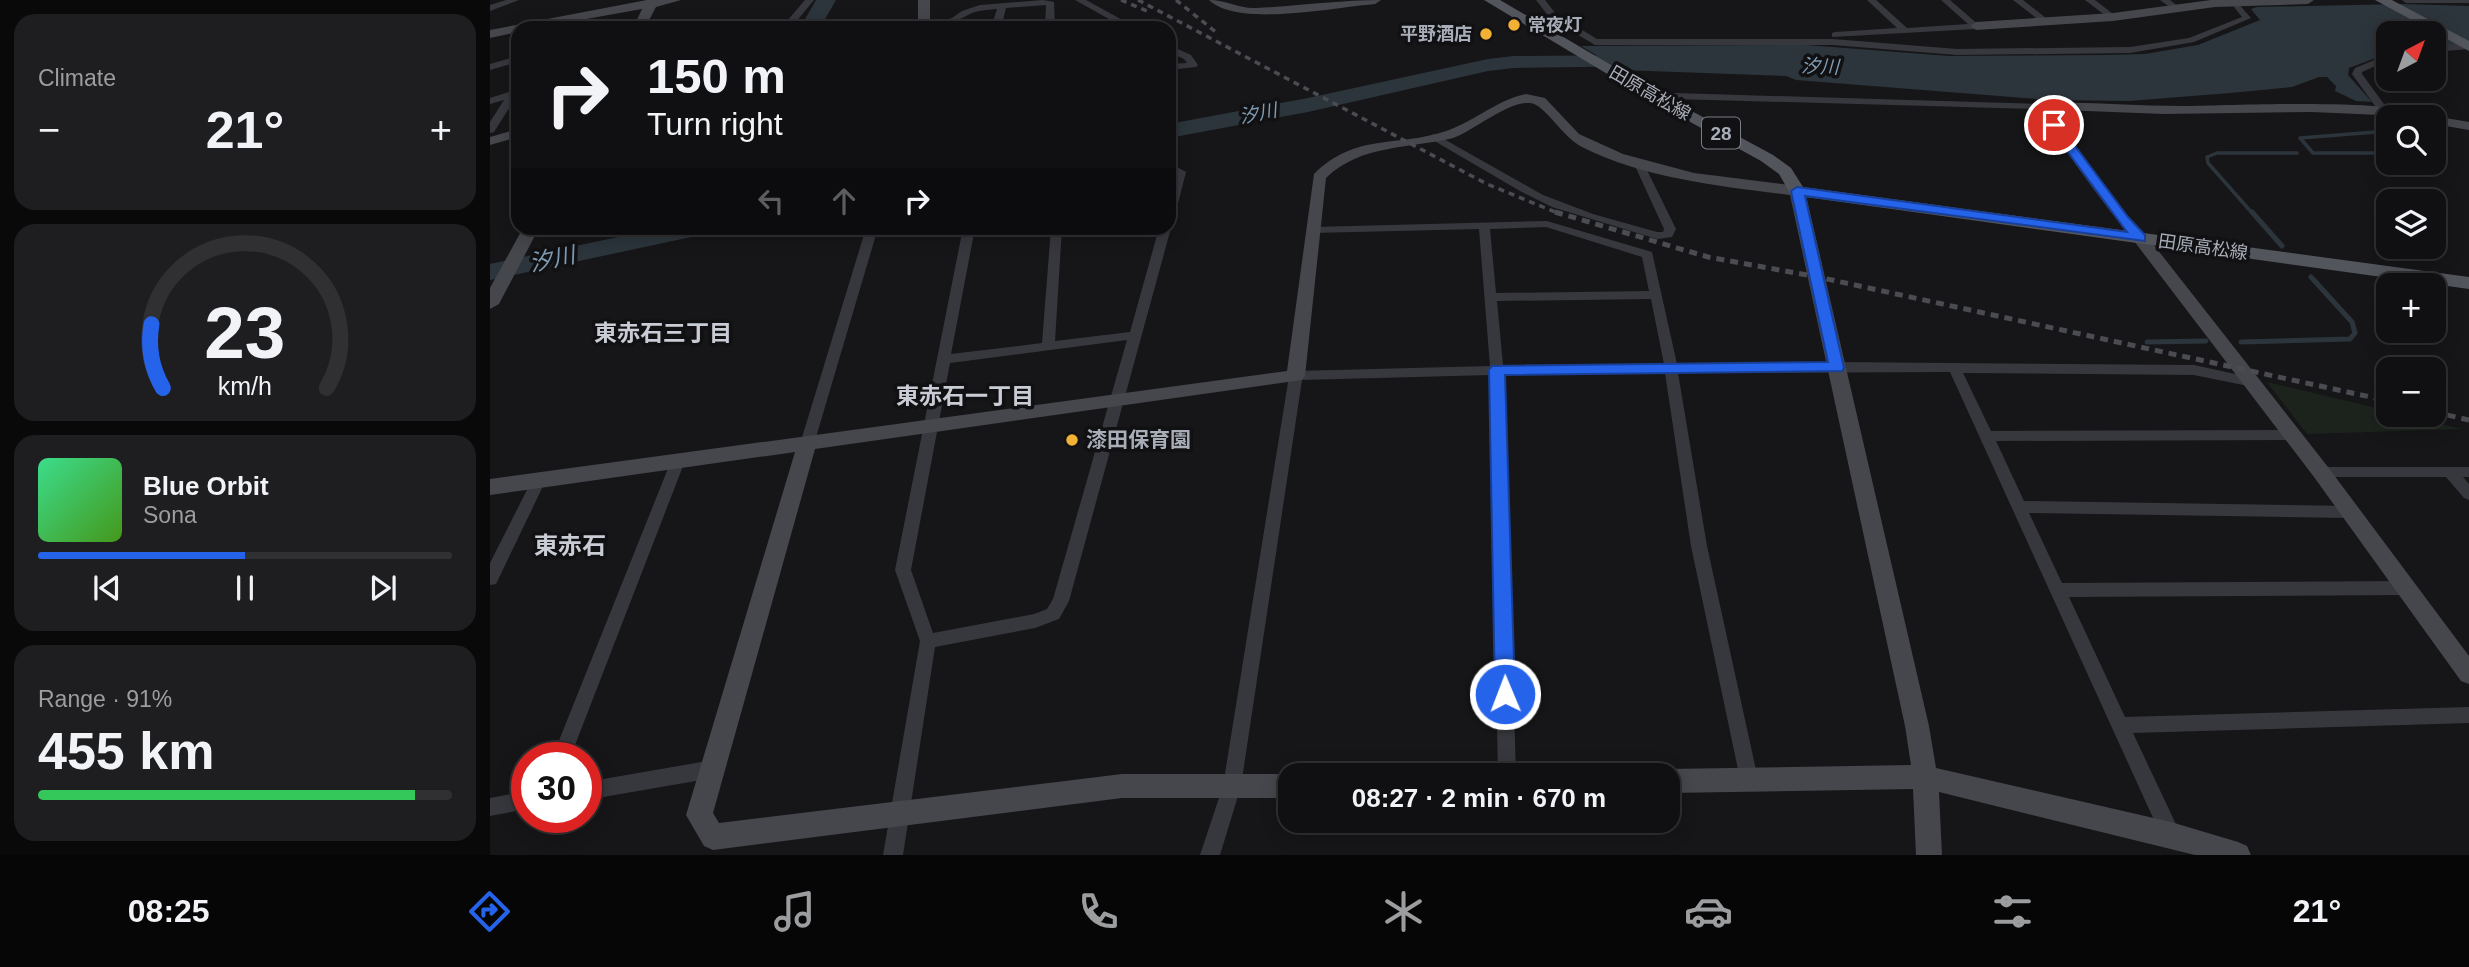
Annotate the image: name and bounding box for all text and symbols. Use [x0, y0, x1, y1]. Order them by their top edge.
place label: 常夜灯 [1528, 15, 1582, 35]
marker: 常夜灯 [1506, 17, 1522, 33]
north arrow [2376, 21, 2446, 91]
map controls [2376, 21, 2446, 427]
place label: 平野酒店 [1400, 24, 1472, 44]
marker: 平野酒店 [1478, 26, 1494, 42]
icon: right [532, 49, 623, 140]
text: 150 m [647, 49, 786, 103]
water label: 汐川 [1801, 55, 1841, 78]
street label: 田原高松線 [1606, 62, 1694, 124]
text: Climate [38, 65, 116, 91]
pin [2024, 95, 2084, 155]
water label: 汐川 [1237, 99, 1281, 127]
text: 21° [206, 101, 284, 159]
button: search [2376, 105, 2446, 175]
text: Turn right [647, 106, 783, 142]
icon: arrive [2035, 106, 2073, 144]
text: − [38, 109, 60, 151]
text: + [430, 109, 452, 151]
road number: 28 [1702, 118, 1740, 148]
icon: left [752, 182, 790, 220]
icon: ahead [825, 182, 863, 220]
icon: right [898, 182, 936, 220]
button: layers [2376, 189, 2446, 259]
street label: 田原高松線 [2157, 231, 2249, 263]
water label: 汐川 [527, 241, 580, 276]
button: + [2376, 273, 2446, 343]
text: 23 [205, 293, 285, 374]
district label: 東赤石三丁目 [594, 320, 732, 346]
button: − [2376, 357, 2446, 427]
text: km/h [218, 372, 272, 400]
district label: 東赤石一丁目 [896, 383, 1034, 409]
place label: 漆田保育園 [1086, 428, 1191, 451]
marker: 漆田保育園 [1064, 432, 1080, 448]
text: Blue Orbit [143, 471, 269, 501]
text: Sona [143, 502, 197, 528]
district label: 東赤石 [534, 532, 606, 559]
icon: previous [88, 569, 126, 607]
icon: pause [226, 569, 264, 607]
icon: next [364, 569, 402, 607]
position arrow [1468, 657, 1542, 731]
text: Range · 91% [38, 686, 172, 712]
text: 455 km [38, 722, 214, 780]
speed limit sign: 30 [511, 742, 602, 833]
text: 08:27 · 2 min · 670 m [1352, 783, 1606, 813]
icon: directions [465, 887, 514, 936]
icon: music [770, 887, 819, 936]
icon: phone [1074, 887, 1123, 936]
icon: climate [1379, 887, 1428, 936]
icon: car [1684, 887, 1733, 936]
icon: filters [1988, 887, 2037, 936]
text: 08:25 [128, 893, 210, 929]
text: 21° [2293, 893, 2341, 929]

